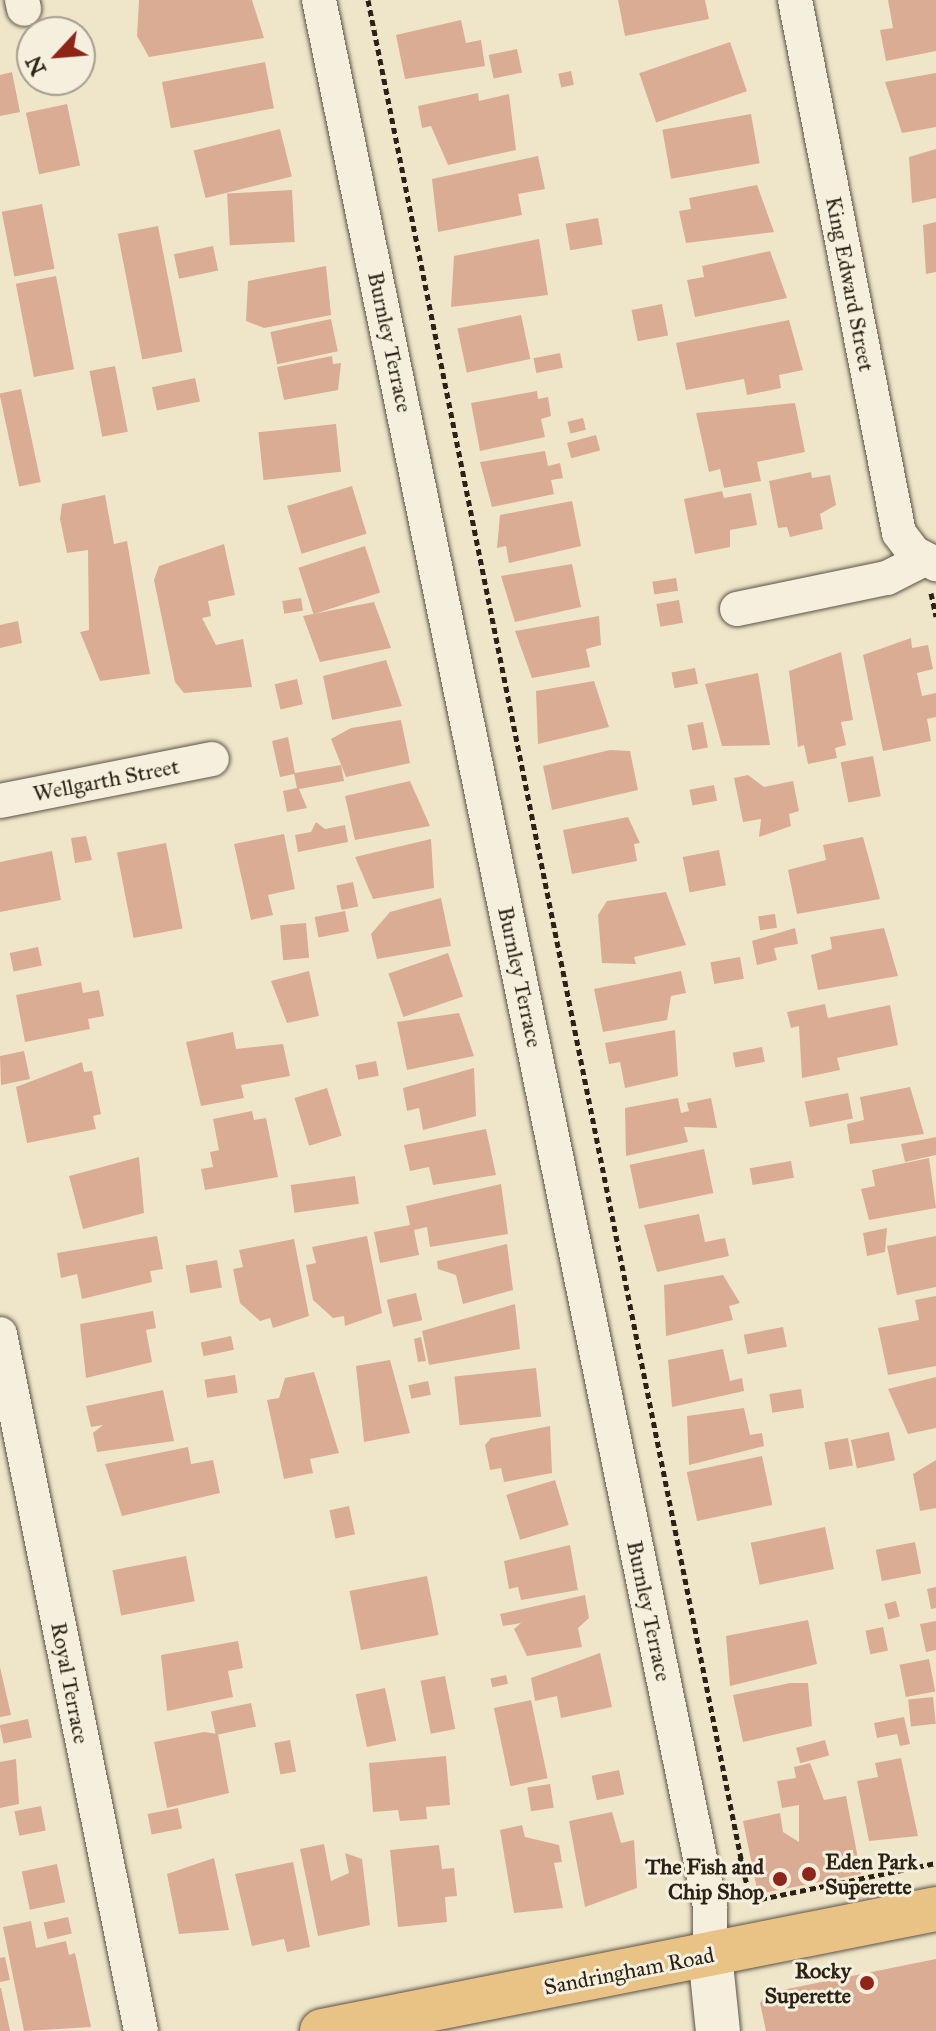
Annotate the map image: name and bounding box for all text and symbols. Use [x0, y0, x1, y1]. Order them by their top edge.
north arrow [16, 16, 96, 96]
text: N [20, 52, 52, 80]
street label: King Edward Street [820, 194, 880, 374]
street label: Burnley Terrace [362, 269, 418, 415]
street label: Wellgarth Street [31, 753, 181, 807]
street label: Burnley Terrace [492, 904, 548, 1050]
street label: Burnley Terrace [621, 1538, 677, 1684]
street label: Royal Terrace [45, 1620, 95, 1746]
place label: Eden Park Superette [825, 1848, 917, 1900]
place label: The Fish and Chip Shop [645, 1853, 764, 1904]
marker: Eden Park Superette [800, 1865, 818, 1883]
marker: The Fish and Chip Shop [771, 1870, 789, 1888]
street label: Sandringham Road [542, 1942, 716, 2000]
place label: Rocky Superette [764, 1957, 851, 2008]
marker: Rocky Superette [858, 1974, 876, 1992]

